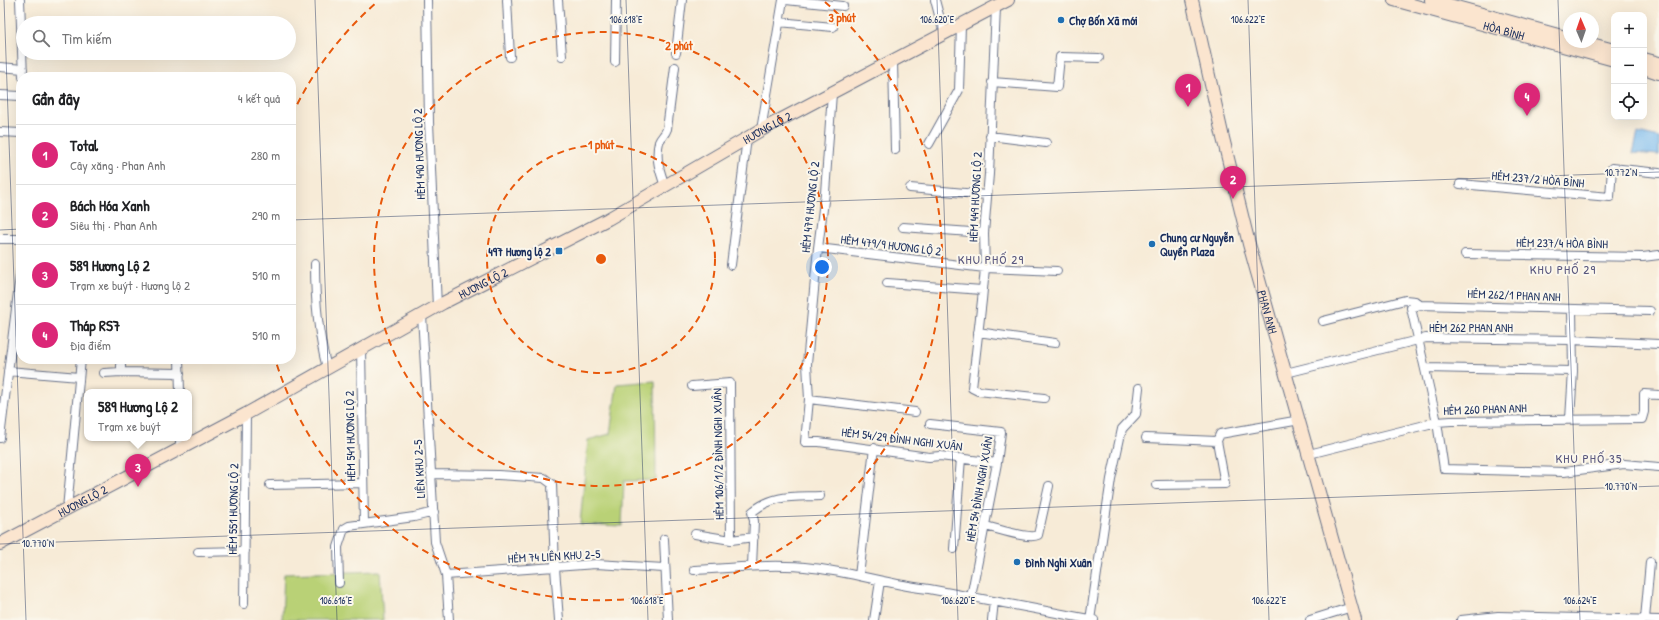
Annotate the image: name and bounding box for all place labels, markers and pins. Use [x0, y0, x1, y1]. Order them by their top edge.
place label: Chợ Bốn Xã mới [1069, 12, 1138, 29]
marker: Chợ Bốn Xã mới [1056, 15, 1066, 25]
pin: 1 [1175, 74, 1201, 107]
pin: 4 [1514, 83, 1540, 116]
pin: 2 [1220, 166, 1246, 199]
place label: Chung cư Nguyễn Quyền Plaza [1160, 229, 1235, 261]
marker: Chung cư Nguyễn Quyền Plaza [1147, 239, 1157, 249]
place label: 497 Hương lộ 2 [488, 243, 551, 261]
marker: 497 Hương lộ 2 [554, 246, 564, 256]
centre of rings [594, 252, 608, 266]
pin: 3 [125, 454, 151, 487]
place label: Đình Nghi Xuân [1025, 554, 1092, 572]
marker: Đình Nghi Xuân [1012, 557, 1022, 567]

